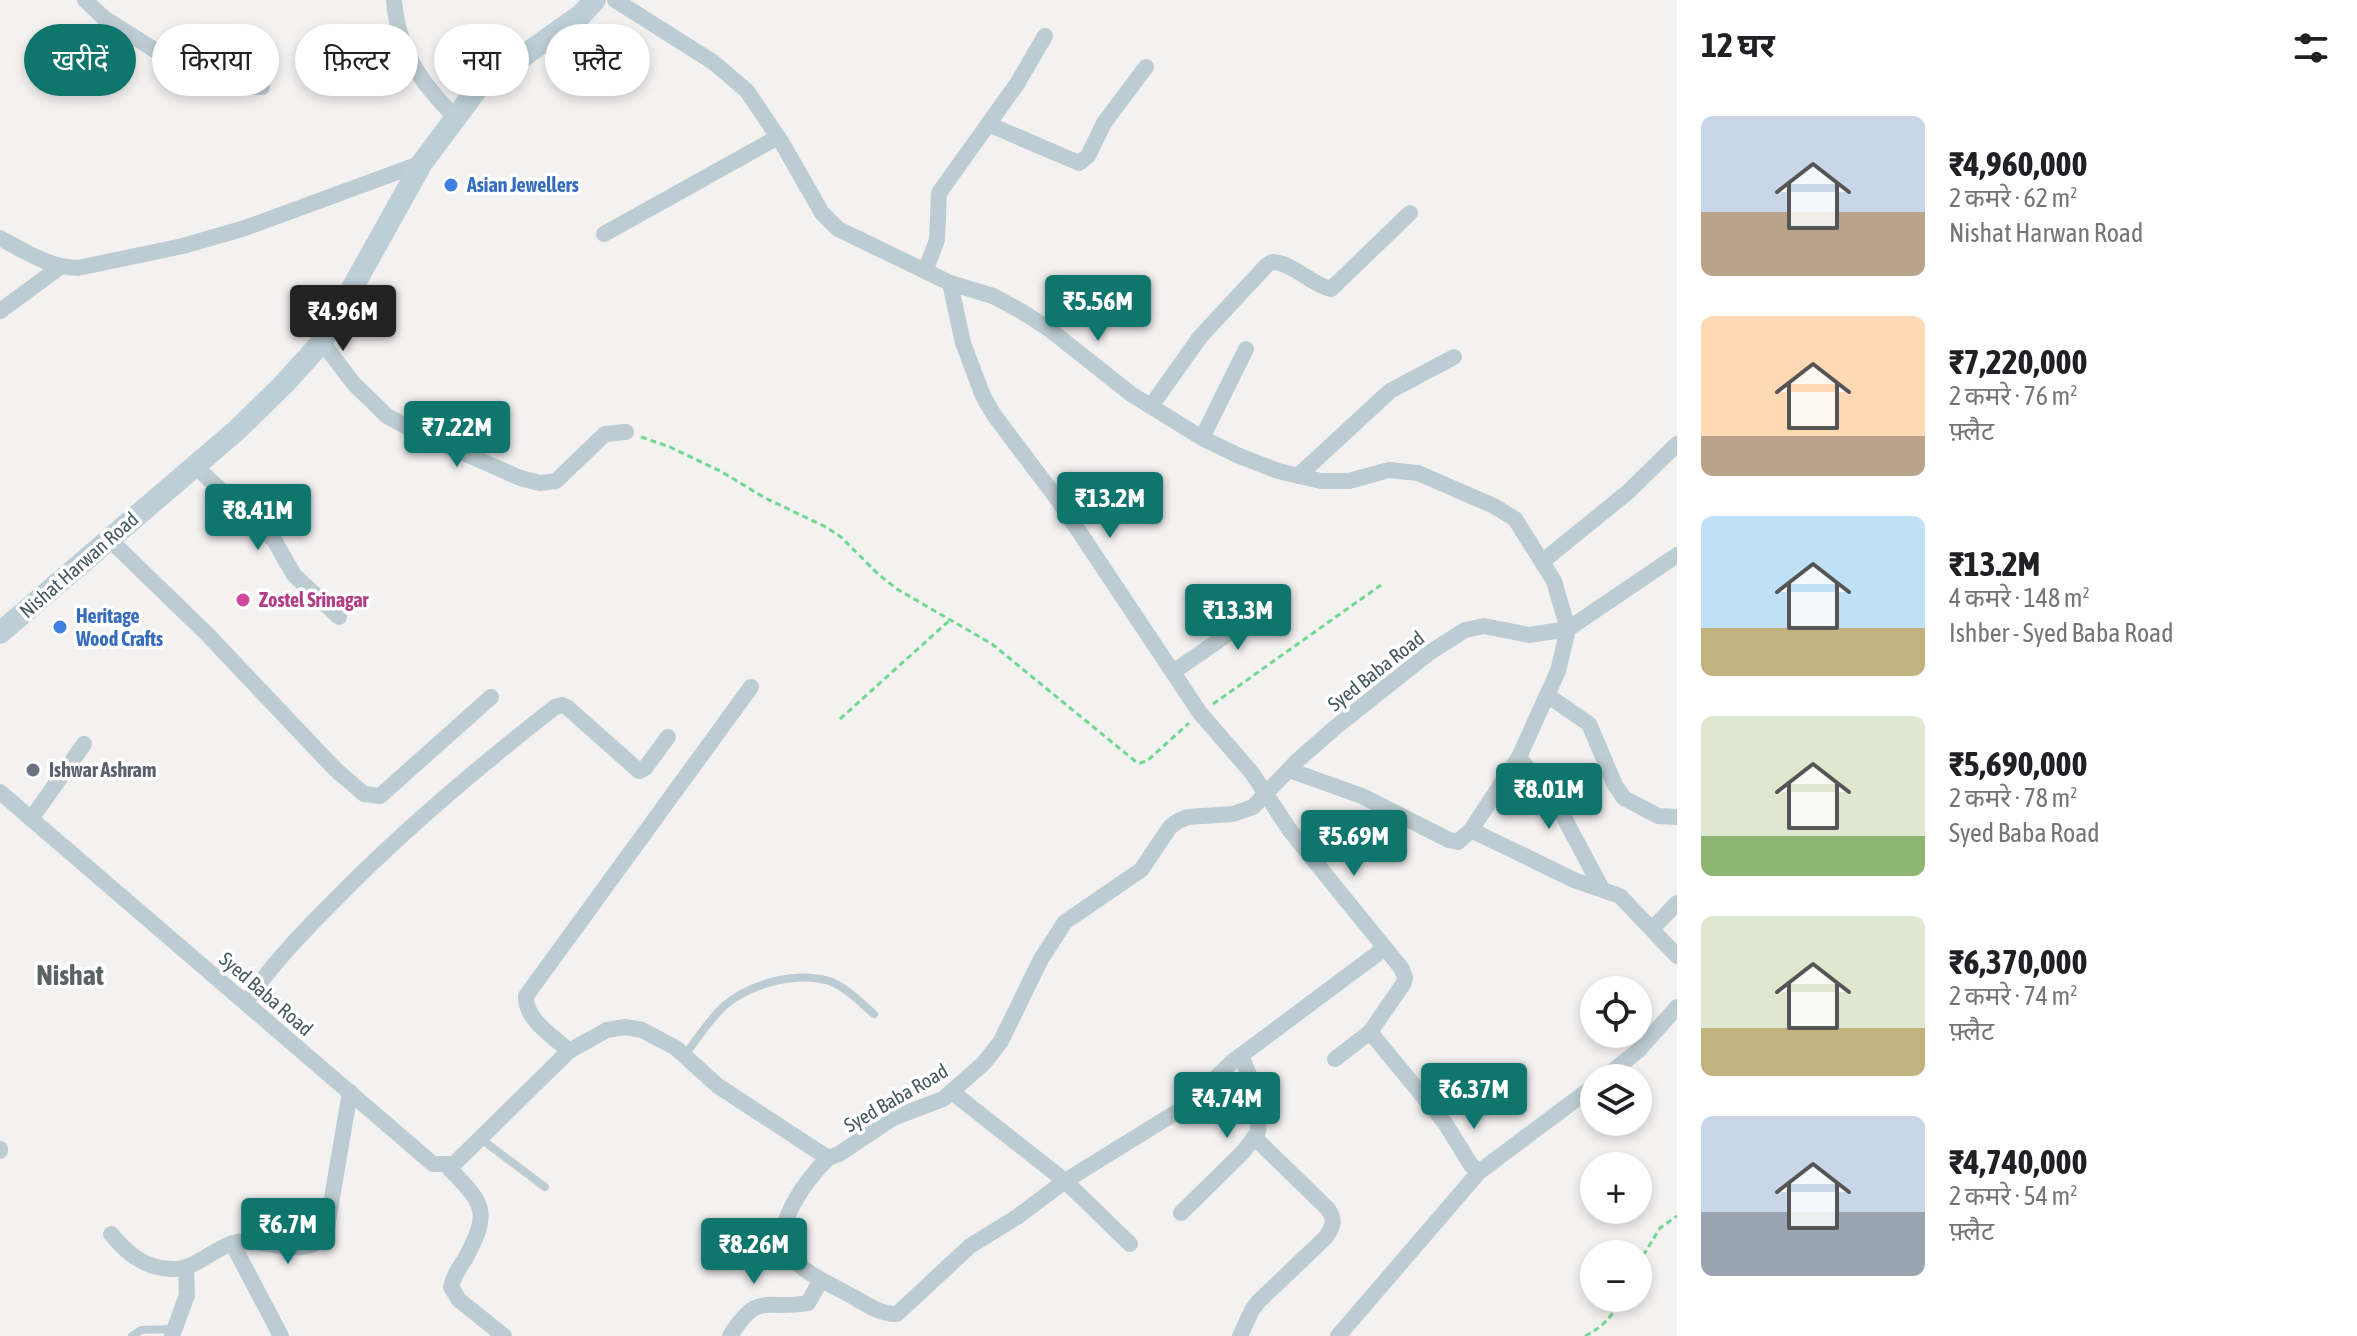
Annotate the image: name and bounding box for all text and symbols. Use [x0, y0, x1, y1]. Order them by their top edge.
chip: खरीदें [24, 24, 136, 96]
chip: किराया [152, 24, 279, 96]
chip: फ़िल्टर [295, 24, 418, 96]
chip: नया [434, 24, 529, 96]
chip: फ़्लैट [545, 24, 650, 96]
text: 12 घर [1701, 25, 1775, 64]
icon: filters [2289, 26, 2333, 70]
text: ₹4,960,000 [1949, 144, 2088, 183]
icon: home [1765, 148, 1861, 244]
place label: Asian Jewellers [466, 173, 579, 196]
marker: Asian Jewellers [442, 176, 460, 194]
text: 2 कमरे · 62 m² [1949, 183, 2078, 213]
text: Nishat Harwan Road [1949, 218, 2143, 248]
pin: ₹5.56M [1033, 275, 1163, 343]
pin: ₹4.96M [278, 285, 408, 353]
text: ₹5.56M [1063, 286, 1133, 316]
text: ₹4.96M [308, 296, 378, 326]
text: ₹7,220,000 [1949, 342, 2088, 381]
icon: home [1765, 348, 1861, 444]
text: 2 कमरे · 76 m² [1949, 381, 2078, 411]
pin: ₹7.22M [392, 401, 522, 469]
text: ₹7.22M [422, 412, 492, 442]
text: फ़्लैट [1949, 416, 1994, 446]
pin: ₹13.2M [1045, 472, 1175, 540]
text: ₹13.2M [1075, 483, 1145, 513]
pin: ₹8.41M [193, 484, 323, 552]
text: ₹8.41M [223, 495, 293, 525]
street label: Nishat Harwan Road [15, 507, 143, 622]
text: ₹13.2M [1949, 544, 2040, 583]
icon: home [1765, 548, 1861, 644]
text: 4 कमरे · 148 m² [1949, 583, 2090, 613]
pin: ₹13.3M [1173, 584, 1303, 652]
place label: Zostel Srinagar [259, 588, 370, 611]
marker: Zostel Srinagar [234, 591, 252, 609]
text: ₹13.3M [1203, 595, 1273, 625]
place label: Heritage Wood Crafts [75, 604, 163, 650]
marker: Heritage Wood Crafts [51, 618, 69, 636]
text: Ishber - Syed Baba Road [1949, 618, 2174, 648]
street label: Syed Baba Road [1323, 626, 1428, 715]
text: ₹5,690,000 [1949, 744, 2088, 783]
icon: home [1765, 748, 1861, 844]
place label: Ishwar Ashram [49, 758, 156, 781]
marker: Ishwar Ashram [24, 761, 42, 779]
pin: ₹8.01M [1484, 763, 1614, 831]
text: ₹8.01M [1514, 774, 1584, 804]
text: 2 कमरे · 78 m² [1949, 783, 2078, 813]
pin: ₹5.69M [1289, 810, 1419, 878]
text: Syed Baba Road [1949, 818, 2100, 848]
text: ₹5.69M [1319, 821, 1389, 851]
text: ₹6,370,000 [1949, 942, 2088, 981]
street label: Syed Baba Road [215, 947, 318, 1040]
icon: home [1765, 948, 1861, 1044]
district label: Nishat [36, 959, 104, 991]
map controls [1580, 976, 1652, 1312]
button: locate [1580, 976, 1652, 1048]
text: 2 कमरे · 74 m² [1949, 981, 2078, 1011]
text: फ़्लैट [1949, 1016, 1994, 1046]
street label: Syed Baba Road [840, 1059, 952, 1137]
pin: ₹6.37M [1409, 1063, 1539, 1131]
button: layers [1580, 1064, 1652, 1136]
pin: ₹4.74M [1162, 1072, 1292, 1140]
text: ₹6.37M [1439, 1074, 1509, 1104]
text: ₹4.74M [1192, 1083, 1262, 1113]
text: ₹4,740,000 [1949, 1142, 2088, 1181]
icon: home [1765, 1148, 1861, 1244]
button: + [1580, 1152, 1652, 1224]
text: 2 कमरे · 54 m² [1949, 1181, 2078, 1211]
pin: ₹6.7M [232, 1198, 344, 1266]
text: ₹6.7M [259, 1209, 317, 1239]
text: फ़्लैट [1949, 1216, 1994, 1246]
pin: ₹8.26M [689, 1218, 819, 1286]
text: ₹8.26M [719, 1229, 789, 1259]
button: − [1580, 1240, 1652, 1312]

